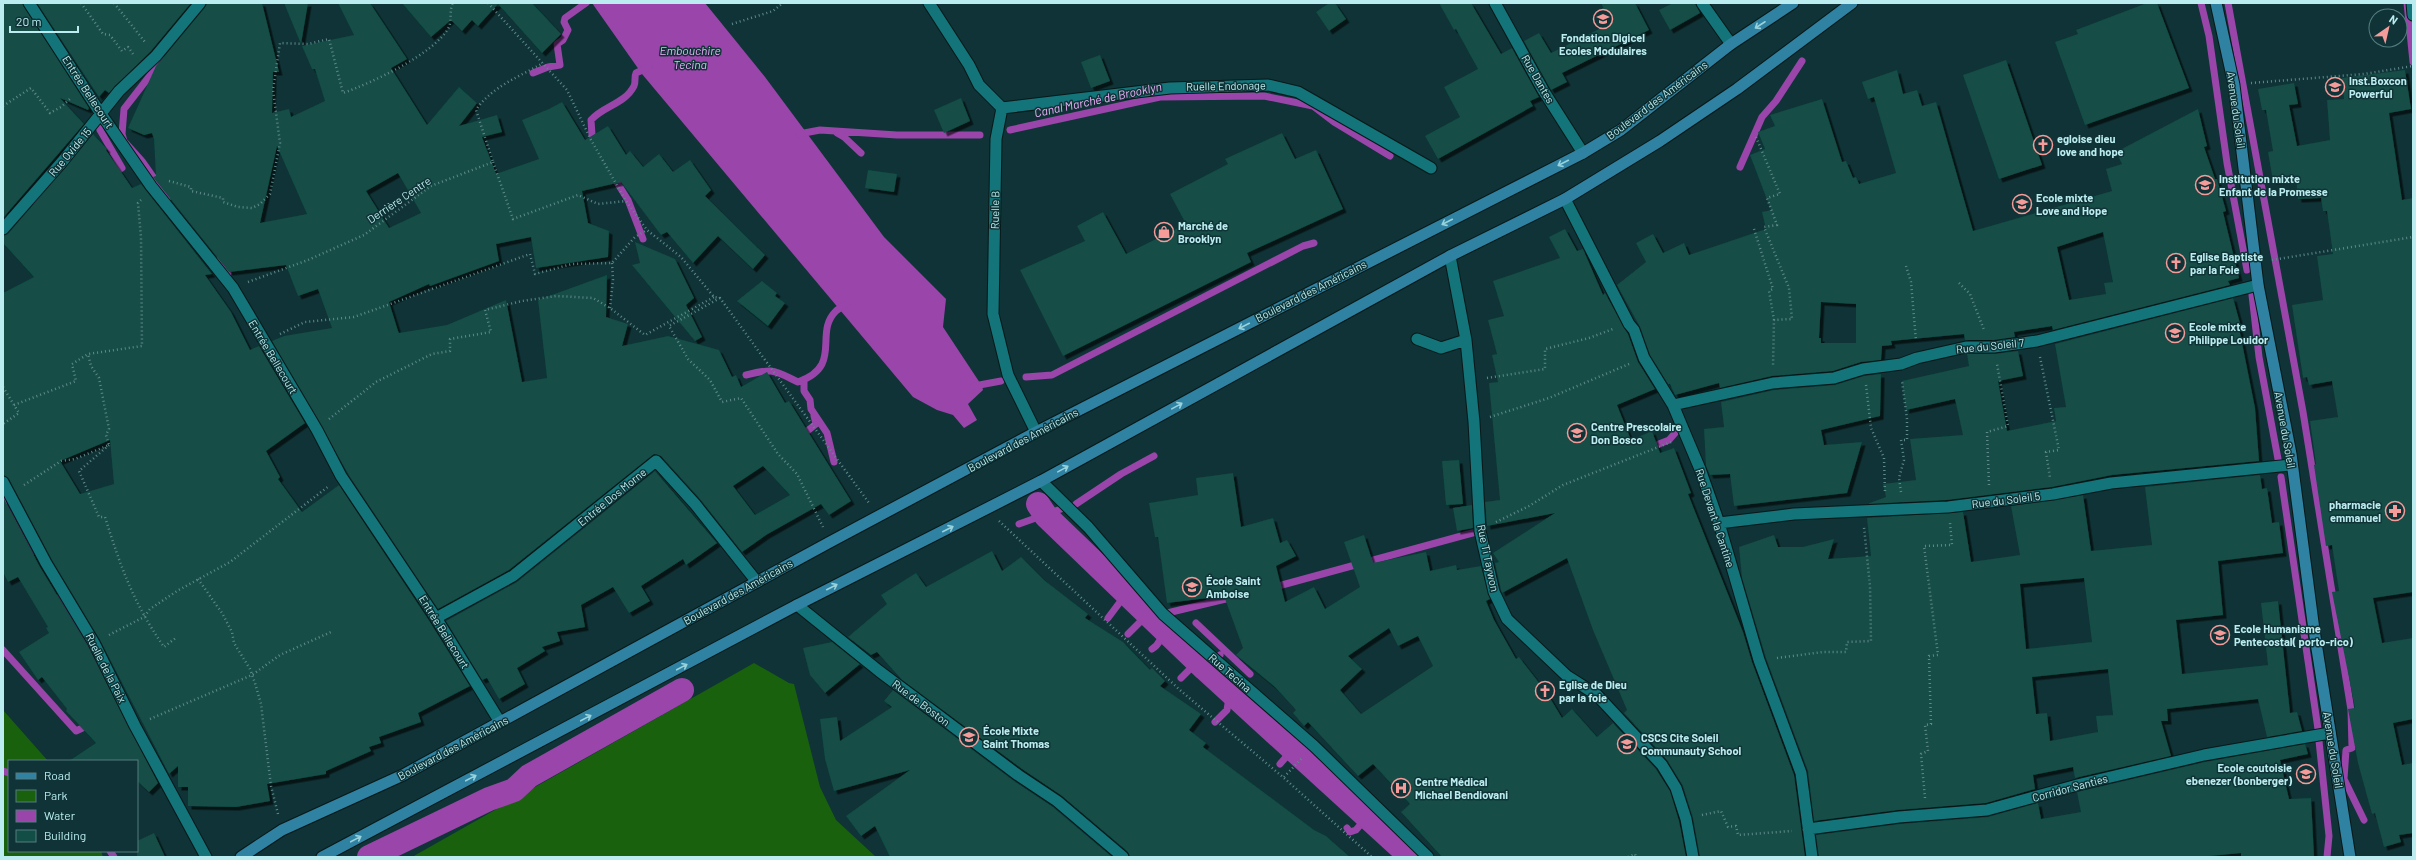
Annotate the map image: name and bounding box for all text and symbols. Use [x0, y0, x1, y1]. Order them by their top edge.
scale bar [10, 8, 78, 34]
school or university icon: Fondation Digicel Ecoles Modulaires [1592, 8, 1614, 30]
north arrow [2368, 8, 2408, 48]
text: N [2387, 12, 2401, 27]
text: 20 m [16, 14, 42, 28]
one-way arrow [1754, 21, 1766, 29]
place label: Fondation Digicel Ecoles Modulaires [1559, 31, 1647, 57]
water label: Embouchire Tecina [659, 43, 721, 71]
street label: Rue Dantes [1519, 52, 1558, 105]
street label: Entrée Bellecourt [60, 53, 117, 130]
street label: Boulevard des Américains [1604, 57, 1710, 142]
street label: Avenue du Soleil [2225, 71, 2248, 149]
place label: Inst.Boxcon Powerful [2349, 74, 2407, 100]
school or university icon: Inst.Boxcon Powerful [2324, 76, 2346, 98]
street label: Ruelle Endonage [1186, 78, 1266, 93]
water label: Canal Marché de Brooklyn [1033, 79, 1163, 119]
street label: Rue Ovide 15 [46, 125, 94, 179]
place label: egloise dieu love and hope [2057, 132, 2124, 158]
church icon: egloise dieu love and hope [2032, 134, 2054, 156]
one-way arrow [1557, 160, 1569, 167]
place label: Institution mixte Enfant de la Promesse [2219, 172, 2328, 198]
street label: Derrière Centre [365, 174, 433, 226]
school or university icon: Institution mixte Enfant de la Promesse [2194, 174, 2216, 196]
street label: Ruelle B [988, 191, 1001, 229]
place label: Ecole mixte Love and Hope [2036, 191, 2107, 217]
school or university icon: Ecole mixte Love and Hope [2011, 193, 2033, 215]
place label: Marché de Brooklyn [1178, 219, 1228, 245]
one-way arrow [1441, 219, 1453, 226]
shop icon: Marché de Brooklyn [1153, 221, 1175, 243]
place label: Eglise Baptiste par la Foie [2190, 250, 2263, 276]
church icon: Eglise Baptiste par la Foie [2165, 252, 2187, 274]
street label: Boulevard des Américains [1253, 257, 1368, 324]
street label: Entrée Bellecourt [246, 317, 301, 396]
place label: Ecole mixte Philippe Louidor [2189, 320, 2269, 346]
school or university icon: Ecole mixte Philippe Louidor [2164, 322, 2186, 344]
one-way arrow [1238, 323, 1250, 330]
street label: Rue du Soleil 7 [1955, 335, 2025, 356]
street label: Avenue du Soleil [2272, 391, 2299, 469]
one-way arrow [1171, 402, 1183, 410]
street label: Boulevard des Américains [965, 405, 1080, 474]
place label: Centre Prescolaire Don Bosco [1591, 420, 1682, 446]
school or university icon: Centre Prescolaire Don Bosco [1566, 422, 1588, 444]
street label: Entrée Dos Morne [575, 465, 649, 528]
one-way arrow [1057, 465, 1069, 472]
street label: Rue Devant la Cantine [1693, 467, 1738, 569]
street label: Rue du Soleil 5 [1971, 489, 2041, 510]
place label: pharmacie emmanuel [2329, 498, 2381, 524]
pharmacy icon: pharmacie emmanuel [2384, 500, 2406, 522]
street label: Rue Ti Taywon [1475, 523, 1502, 593]
one-way arrow [942, 525, 954, 532]
street label: Boulevard des Américains [681, 556, 795, 627]
place label: École Saint Amboise [1206, 574, 1261, 600]
school or university icon: École Saint Amboise [1181, 576, 1203, 598]
one-way arrow [826, 583, 838, 591]
street label: Entrée Bellecourt [417, 593, 472, 671]
place label: Ecole Humanisme Pentecostal( porto-rico) [2234, 622, 2353, 648]
school or university icon: Ecole Humanisme Pentecostal( porto-rico) [2209, 624, 2231, 646]
street label: Ruelle de la Paix [83, 631, 130, 705]
street label: Rue Tecina [1206, 651, 1254, 695]
one-way arrow [676, 662, 688, 670]
street label: Rue de Boston [890, 677, 953, 729]
place label: Eglise de Dieu par la foie [1559, 678, 1627, 704]
church icon: Eglise de Dieu par la foie [1534, 680, 1556, 702]
street label: Avenue du Soleil [2321, 711, 2346, 789]
street label: Boulevard des Américains [395, 713, 510, 782]
one-way arrow [580, 713, 592, 721]
place label: École Mixte Saint Thomas [983, 724, 1050, 750]
school or university icon: École Mixte Saint Thomas [958, 726, 980, 748]
place label: CSCS Cite Soleil Communauty School [1641, 731, 1742, 757]
school or university icon: CSCS Cite Soleil Communauty School [1616, 733, 1638, 755]
legend [8, 760, 138, 852]
place label: Ecole coutoisie ebenezer (bonberger) [2186, 761, 2292, 787]
school or university icon: Ecole coutoisie ebenezer (bonberger) [2295, 763, 2317, 785]
text: Road [44, 768, 71, 782]
street label: Corridor Santies [2031, 771, 2109, 804]
one-way arrow [465, 774, 477, 781]
place label: Centre Médical Michael Bendiovani [1415, 775, 1508, 801]
hospital icon: Centre Médical Michael Bendiovani [1390, 777, 1412, 799]
text: Park [44, 788, 68, 802]
text: Water [44, 808, 76, 822]
text: Building [44, 828, 86, 842]
one-way arrow [350, 835, 362, 842]

